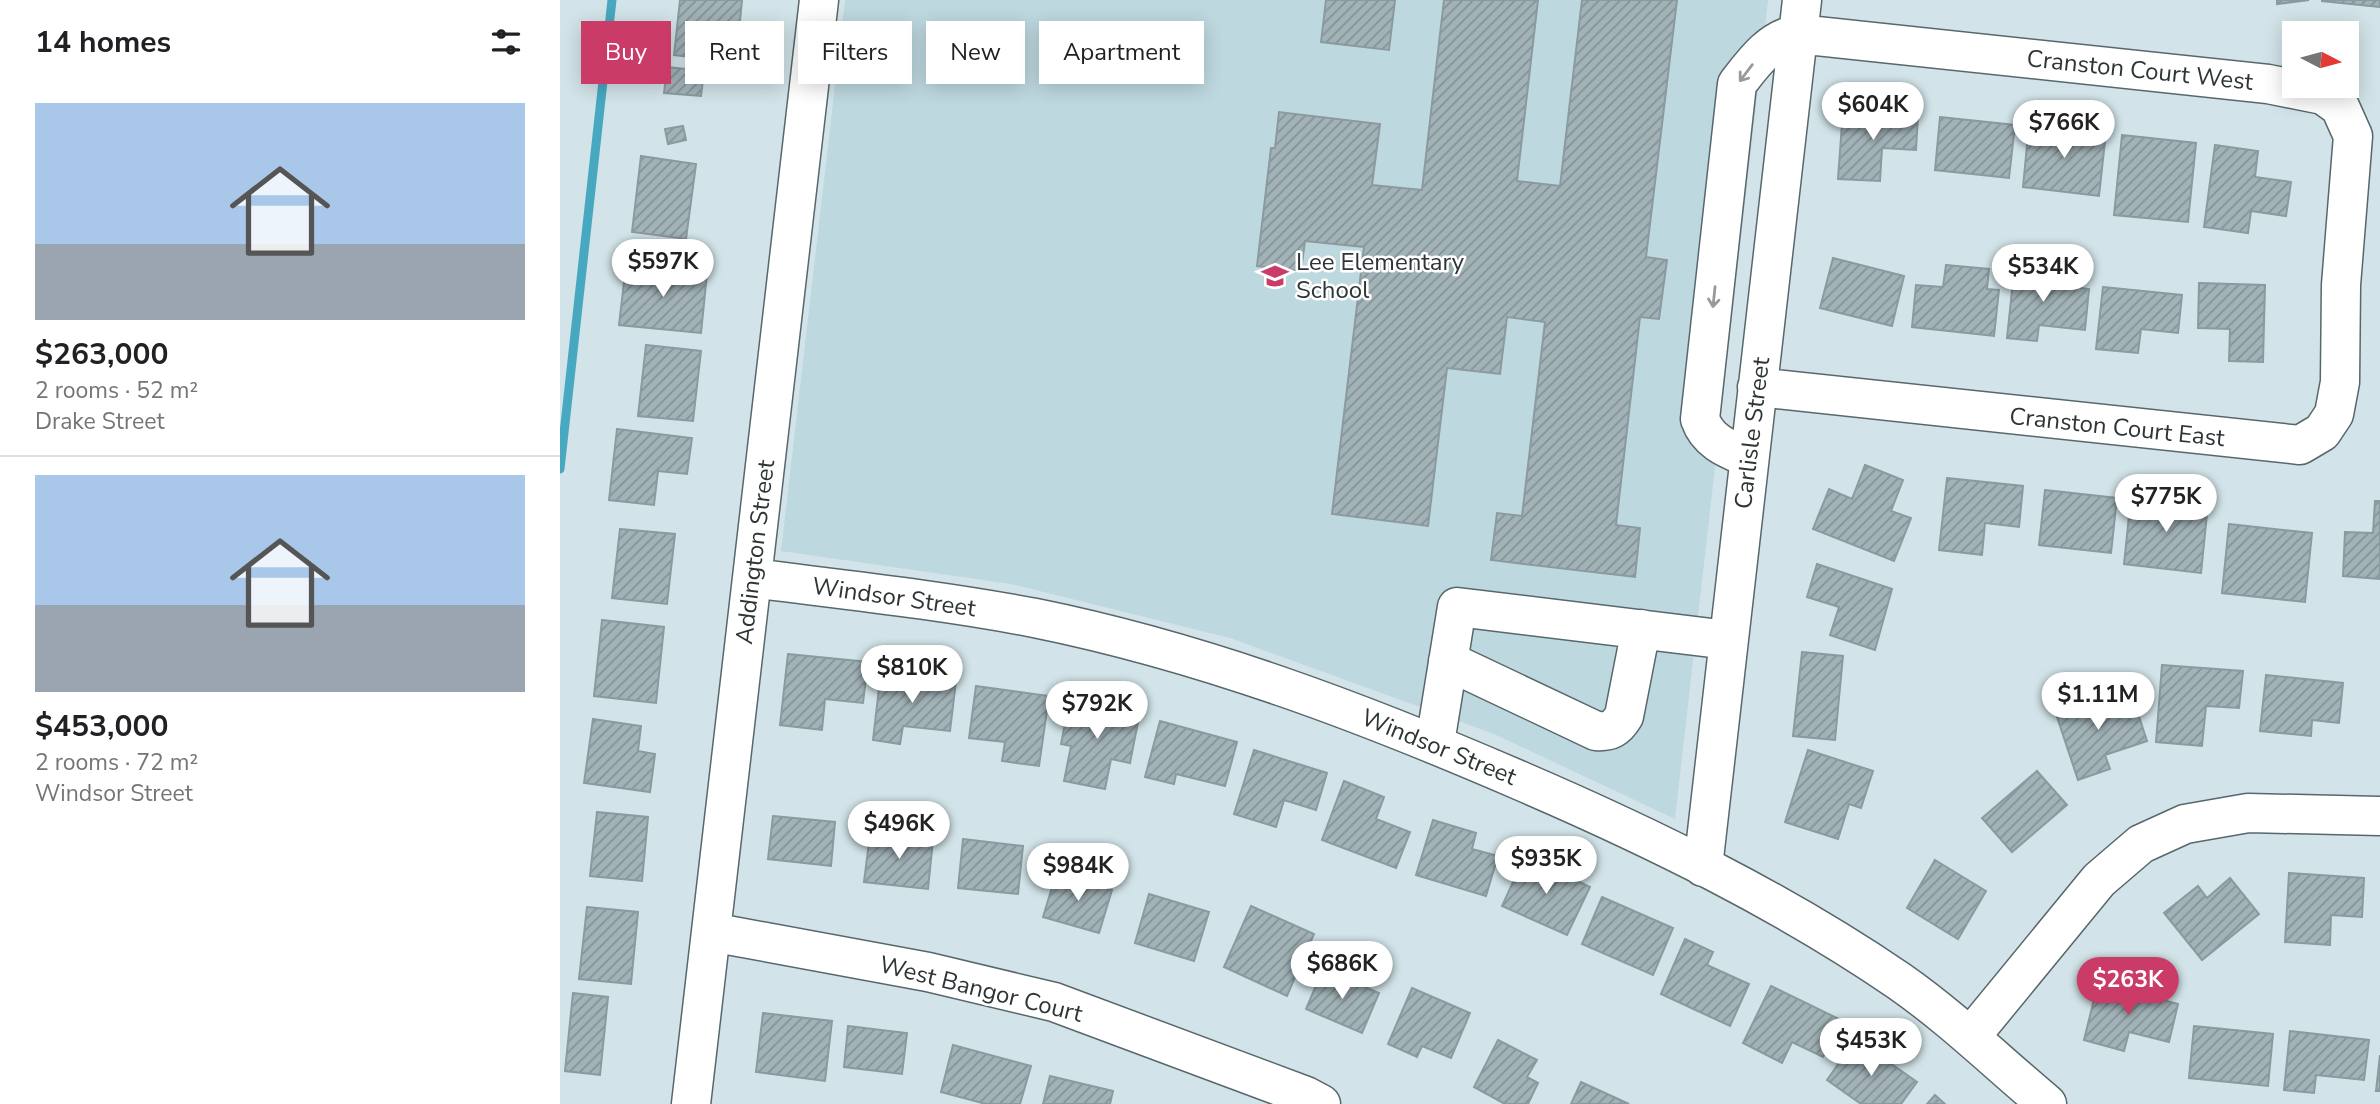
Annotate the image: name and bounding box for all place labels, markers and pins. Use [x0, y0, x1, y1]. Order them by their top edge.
pin: $604K [1824, 82, 1922, 142]
pin: $766K [2015, 100, 2113, 160]
pin: $597K [614, 240, 712, 299]
pin: $534K [1994, 244, 2092, 304]
place label: Lee Elementary School [1296, 246, 1465, 306]
school or university icon: Lee Elementary School [1260, 261, 1290, 291]
pin: $775K [2117, 475, 2215, 534]
pin: $810K [863, 646, 961, 705]
pin: $1.11M [2041, 672, 2155, 732]
pin: $792K [1048, 682, 1146, 741]
pin: $496K [850, 802, 948, 861]
pin: $935K [1497, 836, 1595, 896]
pin: $984K [1029, 844, 1127, 903]
pin: $686K [1293, 942, 1391, 1001]
pin: $263K [2079, 958, 2177, 1017]
pin: $453K [1822, 1018, 1920, 1078]

